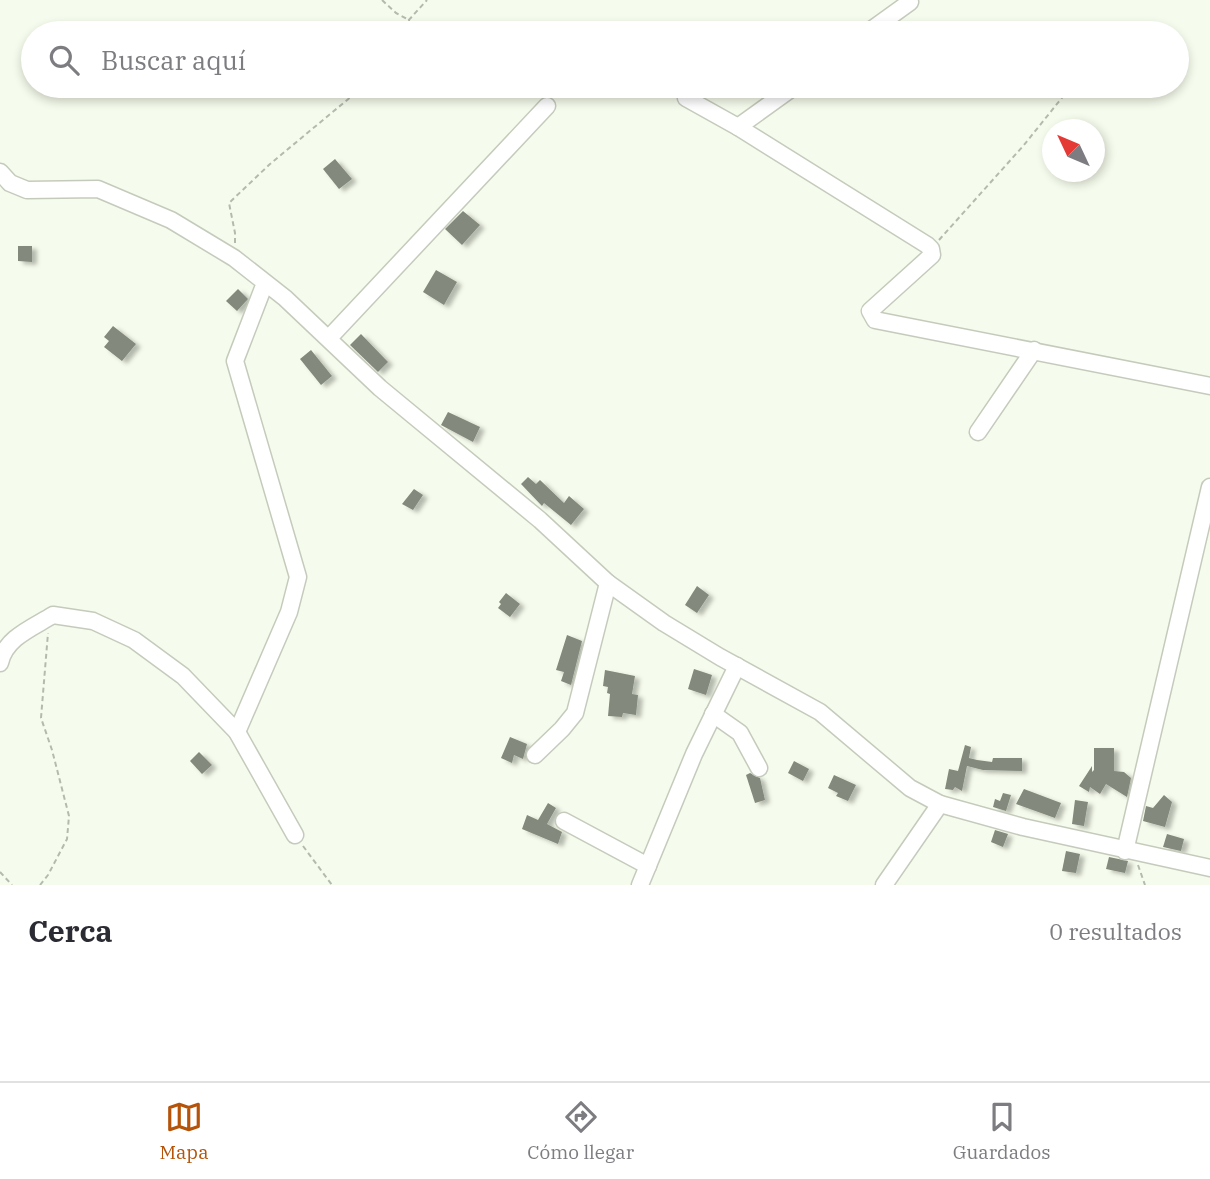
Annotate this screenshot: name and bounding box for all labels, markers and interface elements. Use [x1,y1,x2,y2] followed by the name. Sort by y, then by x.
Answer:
[21,21,1189,98] search box
[45,41,83,79] icon: search
[101,43,246,77] text: Buscar aquí
[1042,119,1105,182] north arrow
[28,911,113,950] text: Cerca
[1049,916,1182,946] text: 0 resultados
[159,1098,209,1164] tab: Mapa
[527,1098,634,1164] tab: Cómo llegar
[953,1098,1051,1164] tab: Guardados

